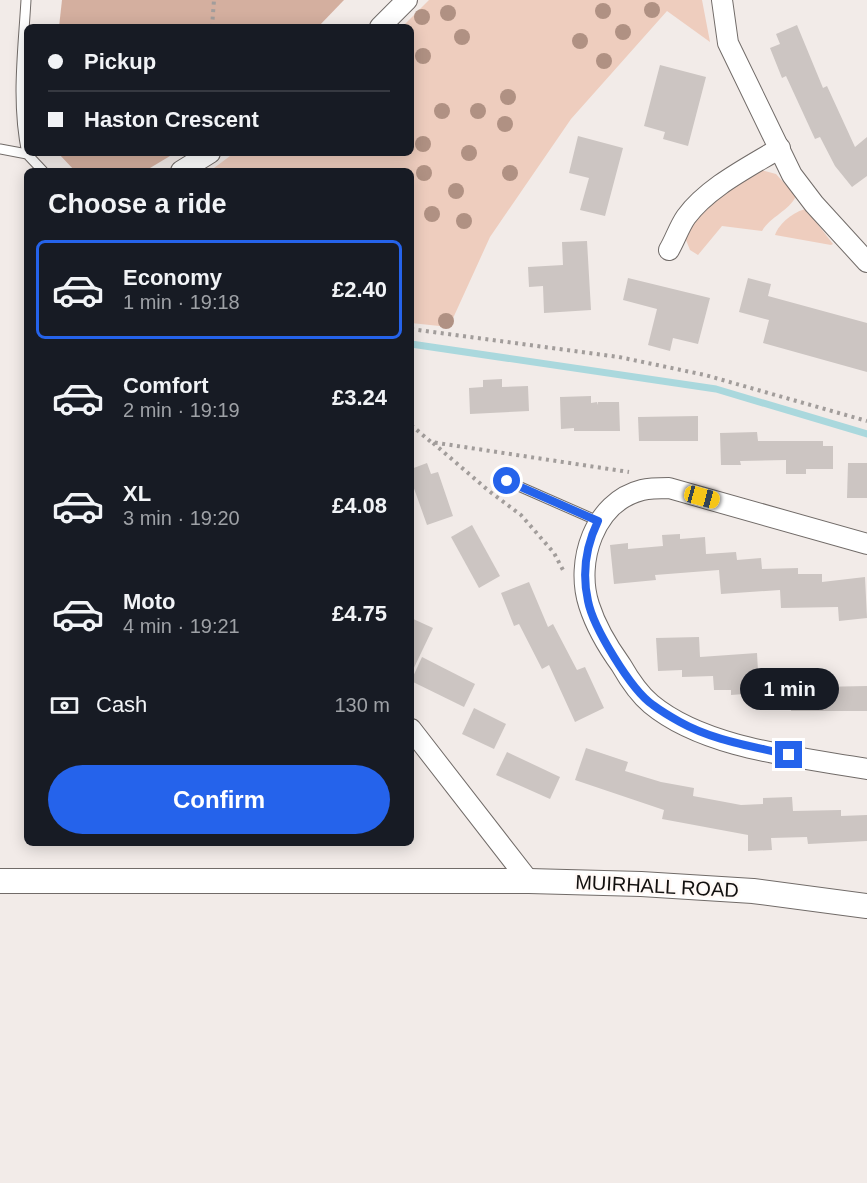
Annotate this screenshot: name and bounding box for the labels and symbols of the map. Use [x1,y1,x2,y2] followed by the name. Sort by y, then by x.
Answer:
[493,467,520,494] route start
[682,484,722,510] car
[740,668,838,710] callout: 1 min
[775,741,802,768] route end
[575,871,739,901] street label: MUIRHALL ROAD

